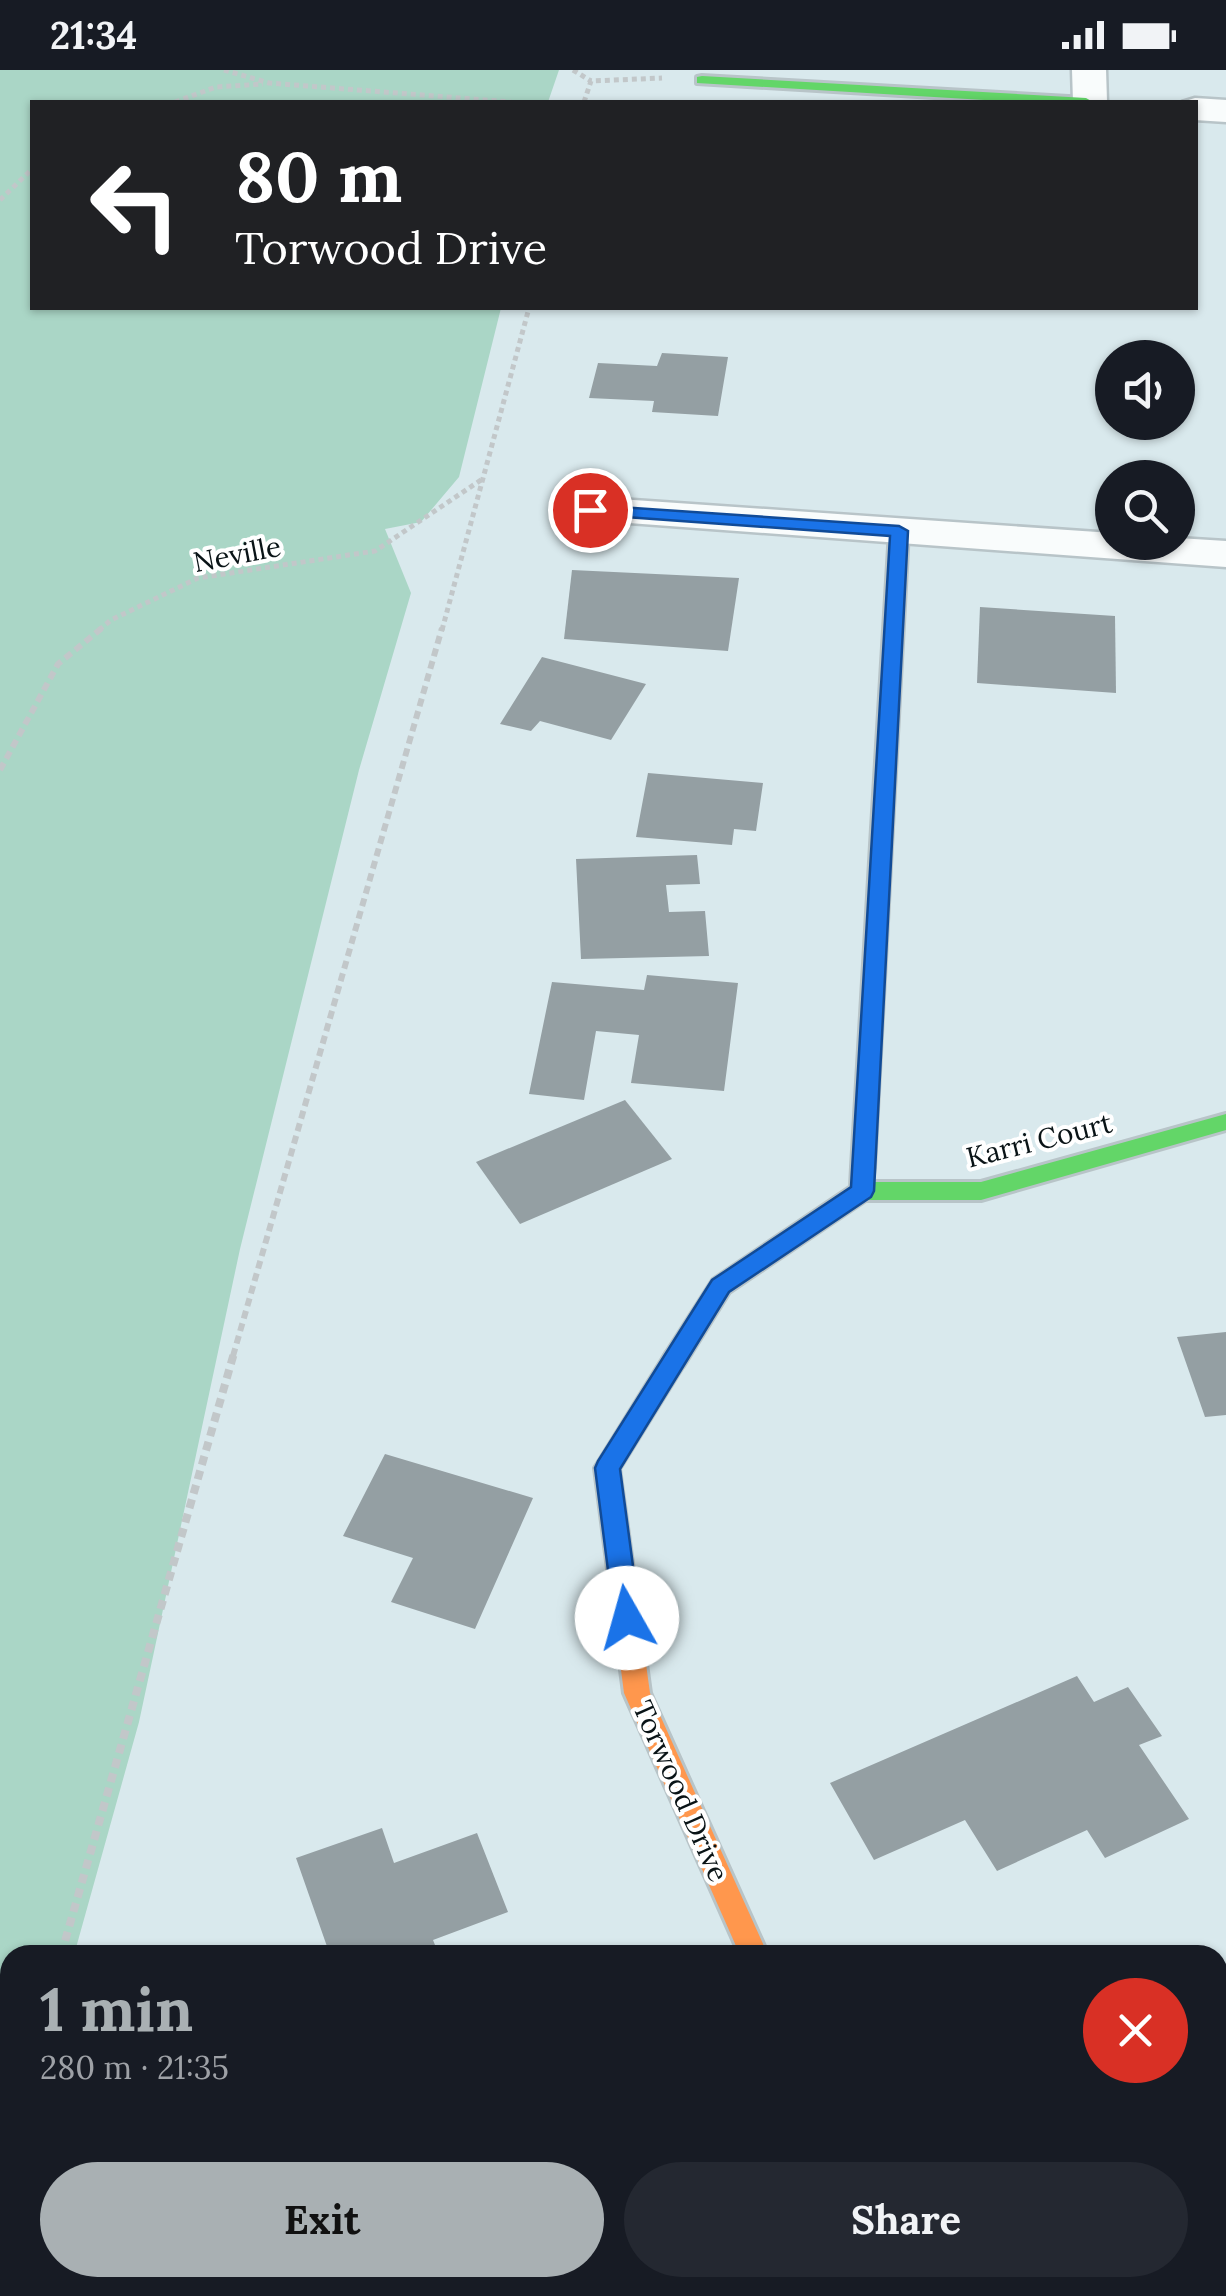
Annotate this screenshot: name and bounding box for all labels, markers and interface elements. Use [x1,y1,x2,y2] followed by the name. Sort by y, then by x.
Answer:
[50,11,137,59] text: 21:34
[235,132,402,221] text: 80 m
[70,140,200,270] icon: left
[235,219,547,276] text: Torwood Drive
[1095,340,1195,560] map controls
[1095,340,1195,440] button: sound
[1095,460,1195,560] button: search
[548,468,633,553] pin
[563,483,618,538] icon: arrive
[190,528,284,580] street label: Neville
[962,1104,1116,1175] street label: Karri Court
[575,1566,679,1670] position arrow
[625,1695,737,1887] street label: Torwood Drive
[40,1971,193,2047] text: 1 min
[1083,1978,1188,2083] button: close
[40,2047,229,2088] text: 280 m · 21:35
[40,2162,604,2277] button: Exit
[624,2162,1188,2277] button: Share

